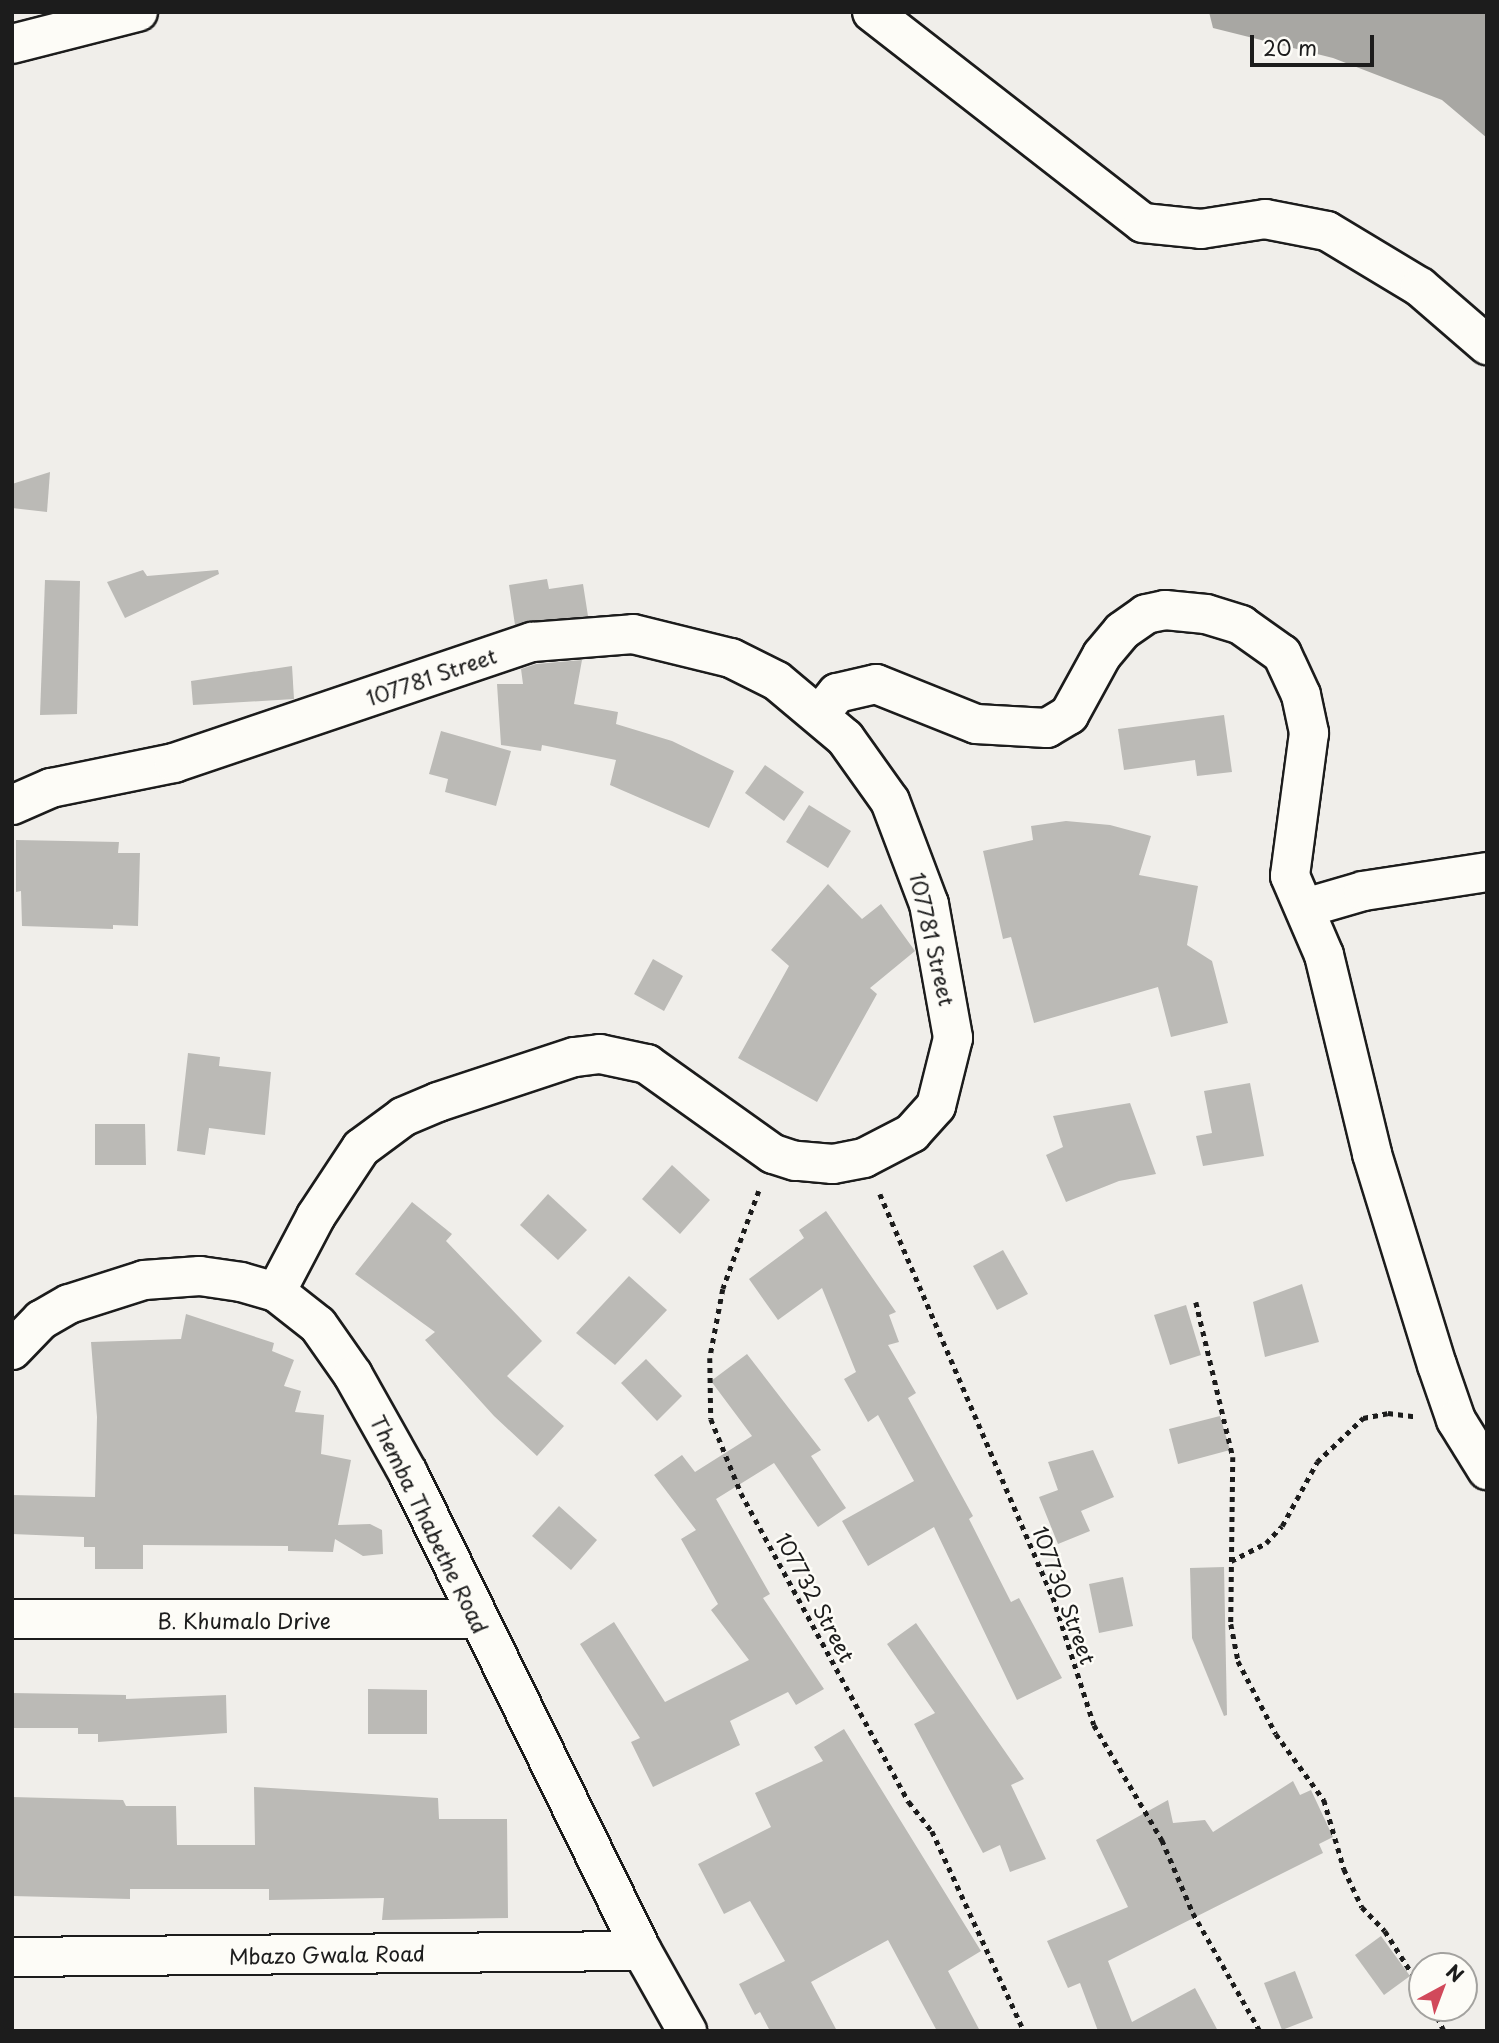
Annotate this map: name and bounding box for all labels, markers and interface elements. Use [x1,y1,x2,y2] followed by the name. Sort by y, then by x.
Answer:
[1254,21,1378,65] scale bar
[1263,31,1317,63] text: 20 m
[362,642,500,710] street label: 107781 Street
[905,870,961,1008] street label: 107781 Street
[366,1410,494,1638] street label: Themba Thabethe Road
[1028,1523,1102,1667] street label: 107730 Street
[771,1528,861,1666] street label: 107732 Street
[157,1607,331,1633] street label: B. Khumalo Drive
[229,1940,425,1968] street label: Mbazo Gwala Road
[1408,1952,1478,2022] north arrow
[1441,1957,1470,1988] text: N

